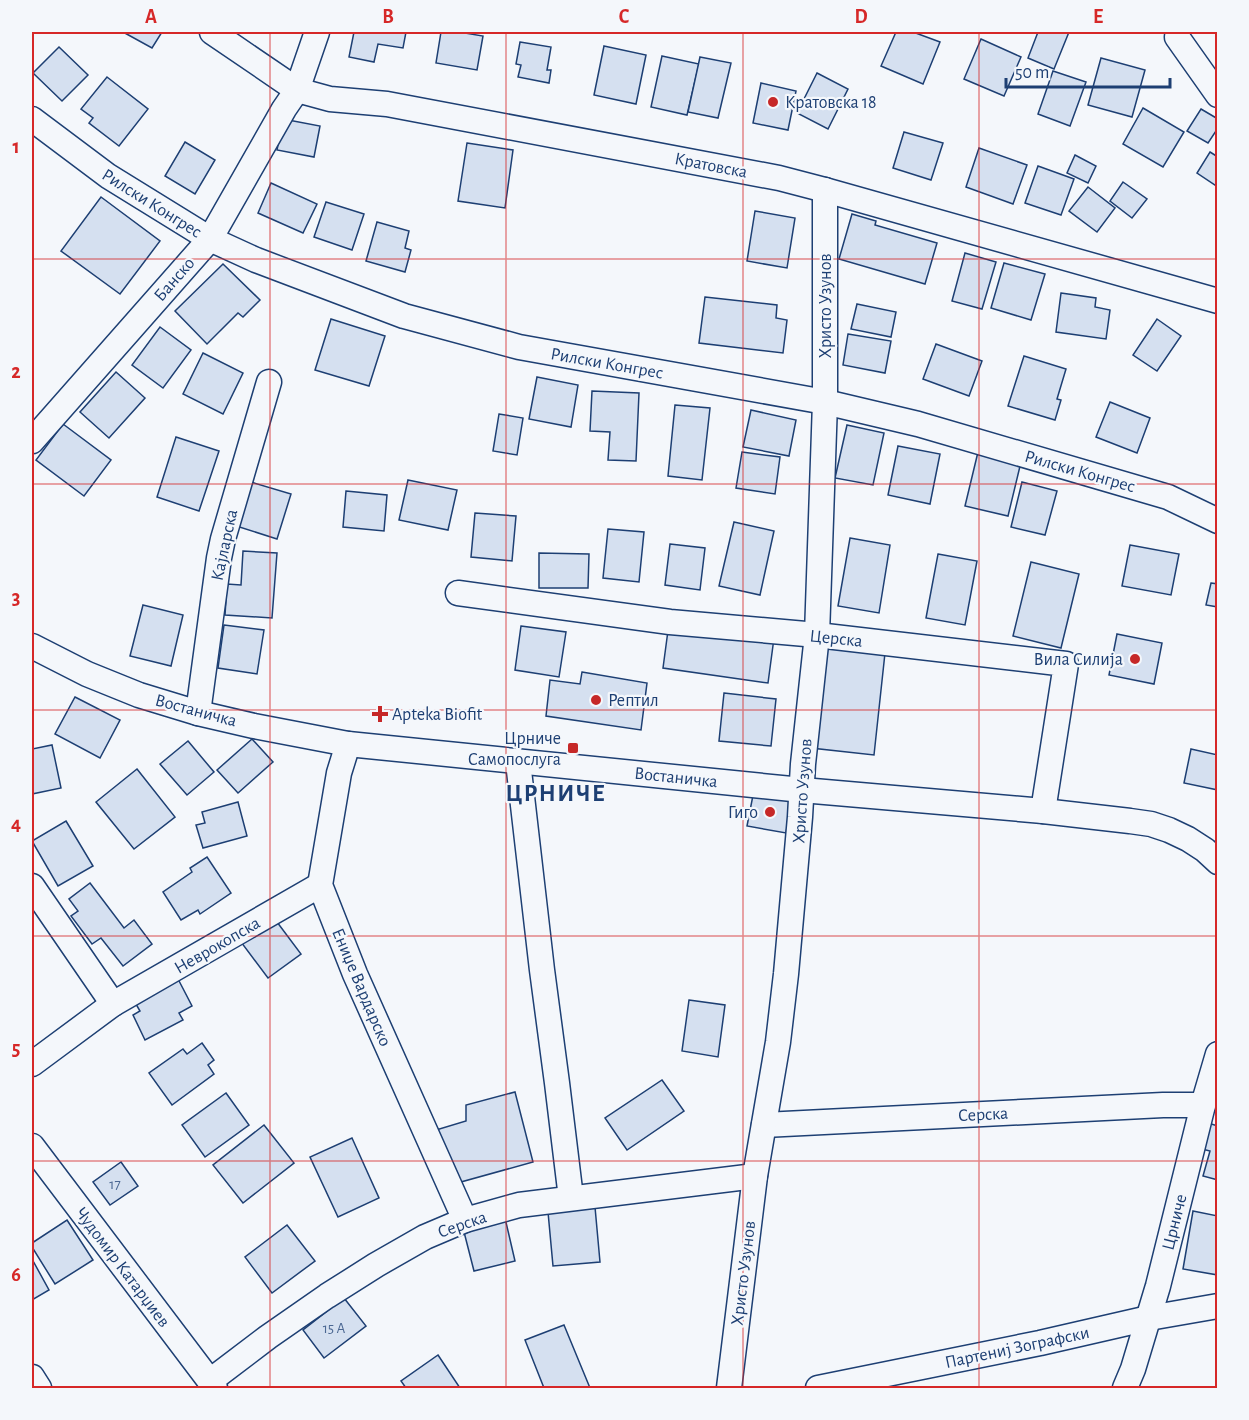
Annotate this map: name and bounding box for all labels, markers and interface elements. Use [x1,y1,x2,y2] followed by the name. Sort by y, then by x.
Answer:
[145,7,157,27] text: A
[382,7,394,27] text: B
[619,7,630,27] text: C
[854,7,868,27] text: D
[1093,7,1103,27] text: E
[1006,51,1170,89] scale bar
[1015,64,1049,82] text: 50 m
[785,94,877,112] place label: Кратовска 18
[766,95,780,109] marker: Кратовска 18
[12,137,20,157] text: 1
[673,150,749,182] street label: Кратовска
[98,166,205,242] street label: Рилски Конгрес
[817,253,835,359] street label: Христо Узунов
[151,254,199,305] street label: Банско
[549,345,665,383] street label: Рилски Конгрес
[11,362,21,382] text: 2
[1022,448,1137,496] street label: Рилски Конгрес
[209,508,241,583] street label: Кајларска
[12,588,20,608] text: 3
[809,627,863,651] street label: Церска
[1034,651,1123,669] place label: Вила Силија
[1128,652,1142,666] marker: Вила Силија
[153,691,239,731] street label: Востаничка
[608,692,659,710] place label: Рептил
[589,693,603,707] marker: Рептил
[392,706,483,724] place label: Apteka Biofit
[373,707,387,721] marker: Apteka Biofit
[468,730,561,769] place label: Црниче Самопослуга
[790,738,816,844] street label: Христо Узунов
[566,741,580,755] marker: Црниче Самопослуга
[633,765,718,791] street label: Востаничка
[505,782,607,806] district label: ЦРНИЧЕ
[728,804,758,822] place label: Гиго
[763,805,777,819] marker: Гиго
[11,814,21,834] text: 4
[171,914,264,978] street label: Неврокопска
[328,926,394,1049] street label: Ениџе Вардарско
[12,1039,20,1059] text: 5
[957,1105,1009,1125] street label: Серска
[109,1177,121,1192] house number: 17
[1159,1192,1191,1252] street label: Црниче
[71,1204,173,1331] street label: Чудомир Катарџиев
[436,1208,489,1242] street label: Серска
[729,1220,759,1326] street label: Христо Узунов
[11,1265,21,1285] text: 6
[323,1321,346,1336] house number: 15 А
[943,1324,1091,1372] street label: Партениј Зографски

